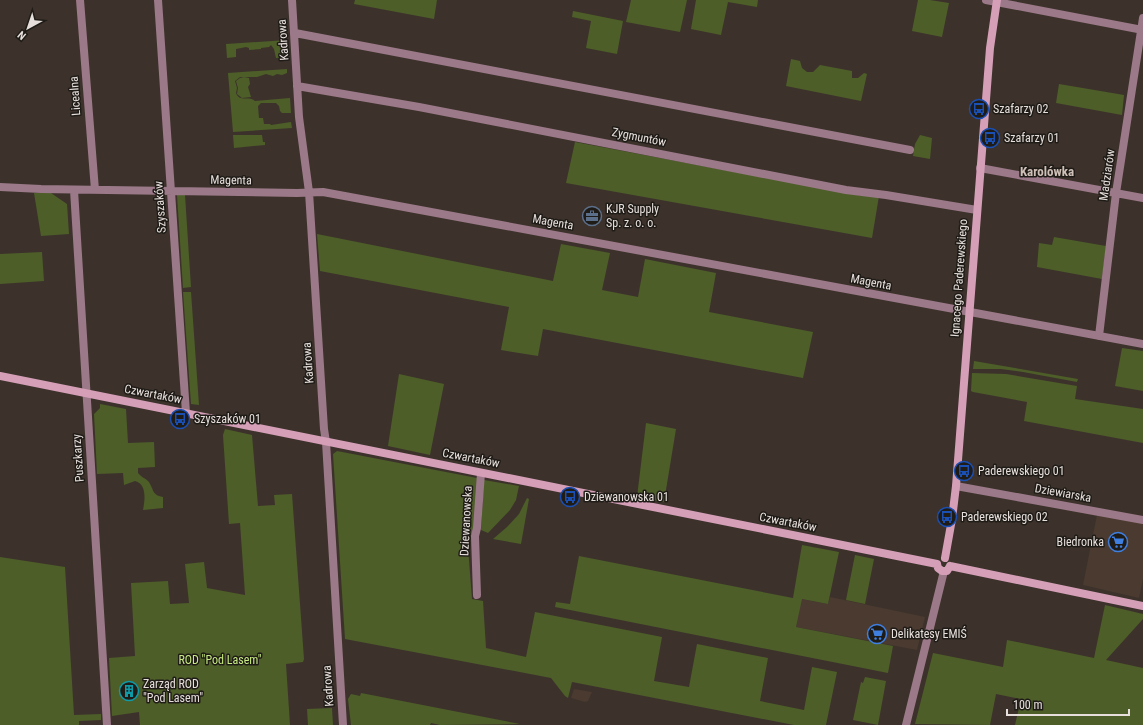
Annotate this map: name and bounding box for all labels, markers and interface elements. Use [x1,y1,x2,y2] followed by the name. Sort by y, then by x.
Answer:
[8,8,48,48] north arrow
[275,19,291,61] street label: Kadrowa
[15,28,29,42] text: N
[67,75,83,116] street label: Licealna
[968,98,990,120] bus stop icon: Szafarzy 02
[993,102,1048,116] place label: Szafarzy 02
[611,125,667,149] street label: Zygmuntów
[979,127,1001,149] bus stop icon: Szafarzy 01
[1004,131,1059,145] place label: Szafarzy 01
[1096,148,1118,202] street label: Madziarów
[1020,164,1074,179] district label: Karolówka
[210,173,252,187] street label: Magenta
[151,180,169,234] street label: Szyszaków
[606,202,659,230] place label: KJR Supply Sp. z. o. o.
[581,205,603,227] office icon: KJR Supply Sp. z. o. o.
[531,212,575,233] street label: Magenta
[948,218,970,338] street label: Ignacego Paderewskiego
[849,271,893,293] street label: Magenta
[300,342,316,384] street label: Kadrowa
[123,382,183,406] street label: Czwartaków
[169,408,191,430] bus stop icon: Szyszaków 01
[194,412,261,426] place label: Szyszaków 01
[69,433,87,483] street label: Puszkarzy
[441,446,501,470] street label: Czwartaków
[953,460,975,482] bus stop icon: Paderewskiego 01
[978,464,1065,478] place label: Paderewskiego 01
[1034,481,1093,505] street label: Dziewiarska
[457,485,475,556] street label: Dziewanowska
[559,486,581,508] bus stop icon: Dziewanowska 01
[584,490,669,504] place label: Dziewanowska 01
[936,506,958,528] bus stop icon: Paderewskiego 02
[758,510,818,534] street label: Czwartaków
[961,510,1048,524] place label: Paderewskiego 02
[1107,531,1129,553] supermarket icon: Biedronka
[1057,535,1104,549] place label: Biedronka
[866,623,888,645] supermarket icon: Delikatesy EMIŚ
[891,626,967,641] place label: Delikatesy EMIŚ
[178,653,262,667] park label: ROD "Pod Lasem"
[320,665,336,707] street label: Kadrowa
[143,677,203,705] place label: Zarząd ROD "Pod Lasem"
[118,680,140,702] building icon: Zarząd ROD "Pod Lasem"
[1007,691,1129,717] scale bar
[1013,698,1043,712] text: 100 m

